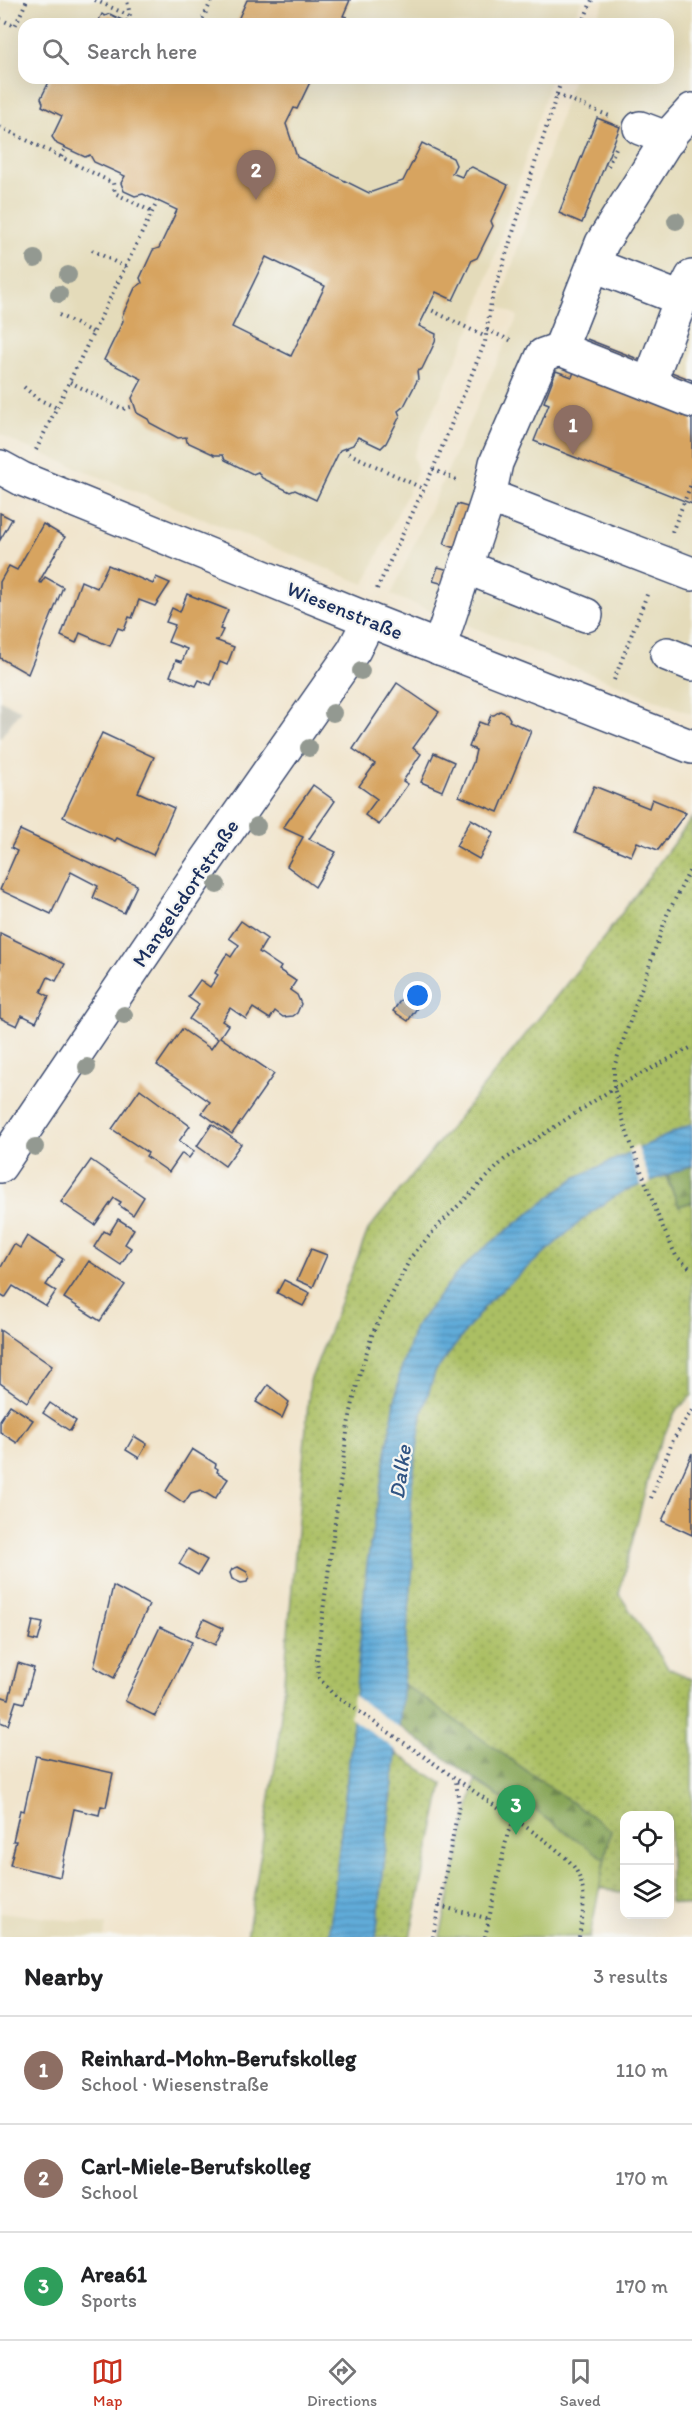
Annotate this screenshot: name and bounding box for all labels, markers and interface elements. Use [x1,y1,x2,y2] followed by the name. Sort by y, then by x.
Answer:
[18,18,674,84] search box
[39,35,72,68] icon: search
[87,38,197,65] text: Search here
[236,150,276,200] pin: 2
[554,406,592,455] pin: 1
[283,575,407,645] street label: Wiesenstraße
[126,814,244,972] street label: Mangelsdorfstraße
[403,981,432,1010] your location
[383,1442,417,1501] water label: Dalke
[496,1786,536,1835] pin: 3
[620,1811,674,1919] map controls
[620,1811,674,1865] button: locate
[620,1865,674,1919] button: layers
[24,1960,103,1992] text: Nearby
[593,1964,668,1988] text: 3 results
[81,2045,356,2072] text: Reinhard-Mohn-Berufskolleg
[39,2058,48,2082] text: 1
[616,2058,668,2082] text: 110 m
[81,2072,269,2096] text: School · Wiesenstraße
[81,2153,311,2180] text: Carl-Miele-Berufskolleg
[38,2166,49,2190] text: 2
[615,2166,668,2190] text: 170 m
[81,2180,138,2204] text: School
[81,2261,147,2288] text: Area61
[38,2274,49,2298] text: 3
[615,2274,668,2298] text: 170 m
[81,2288,137,2312] text: Sports
[91,2355,124,2410] tab: Map
[307,2355,377,2410] tab: Directions
[560,2355,601,2410] tab: Saved

